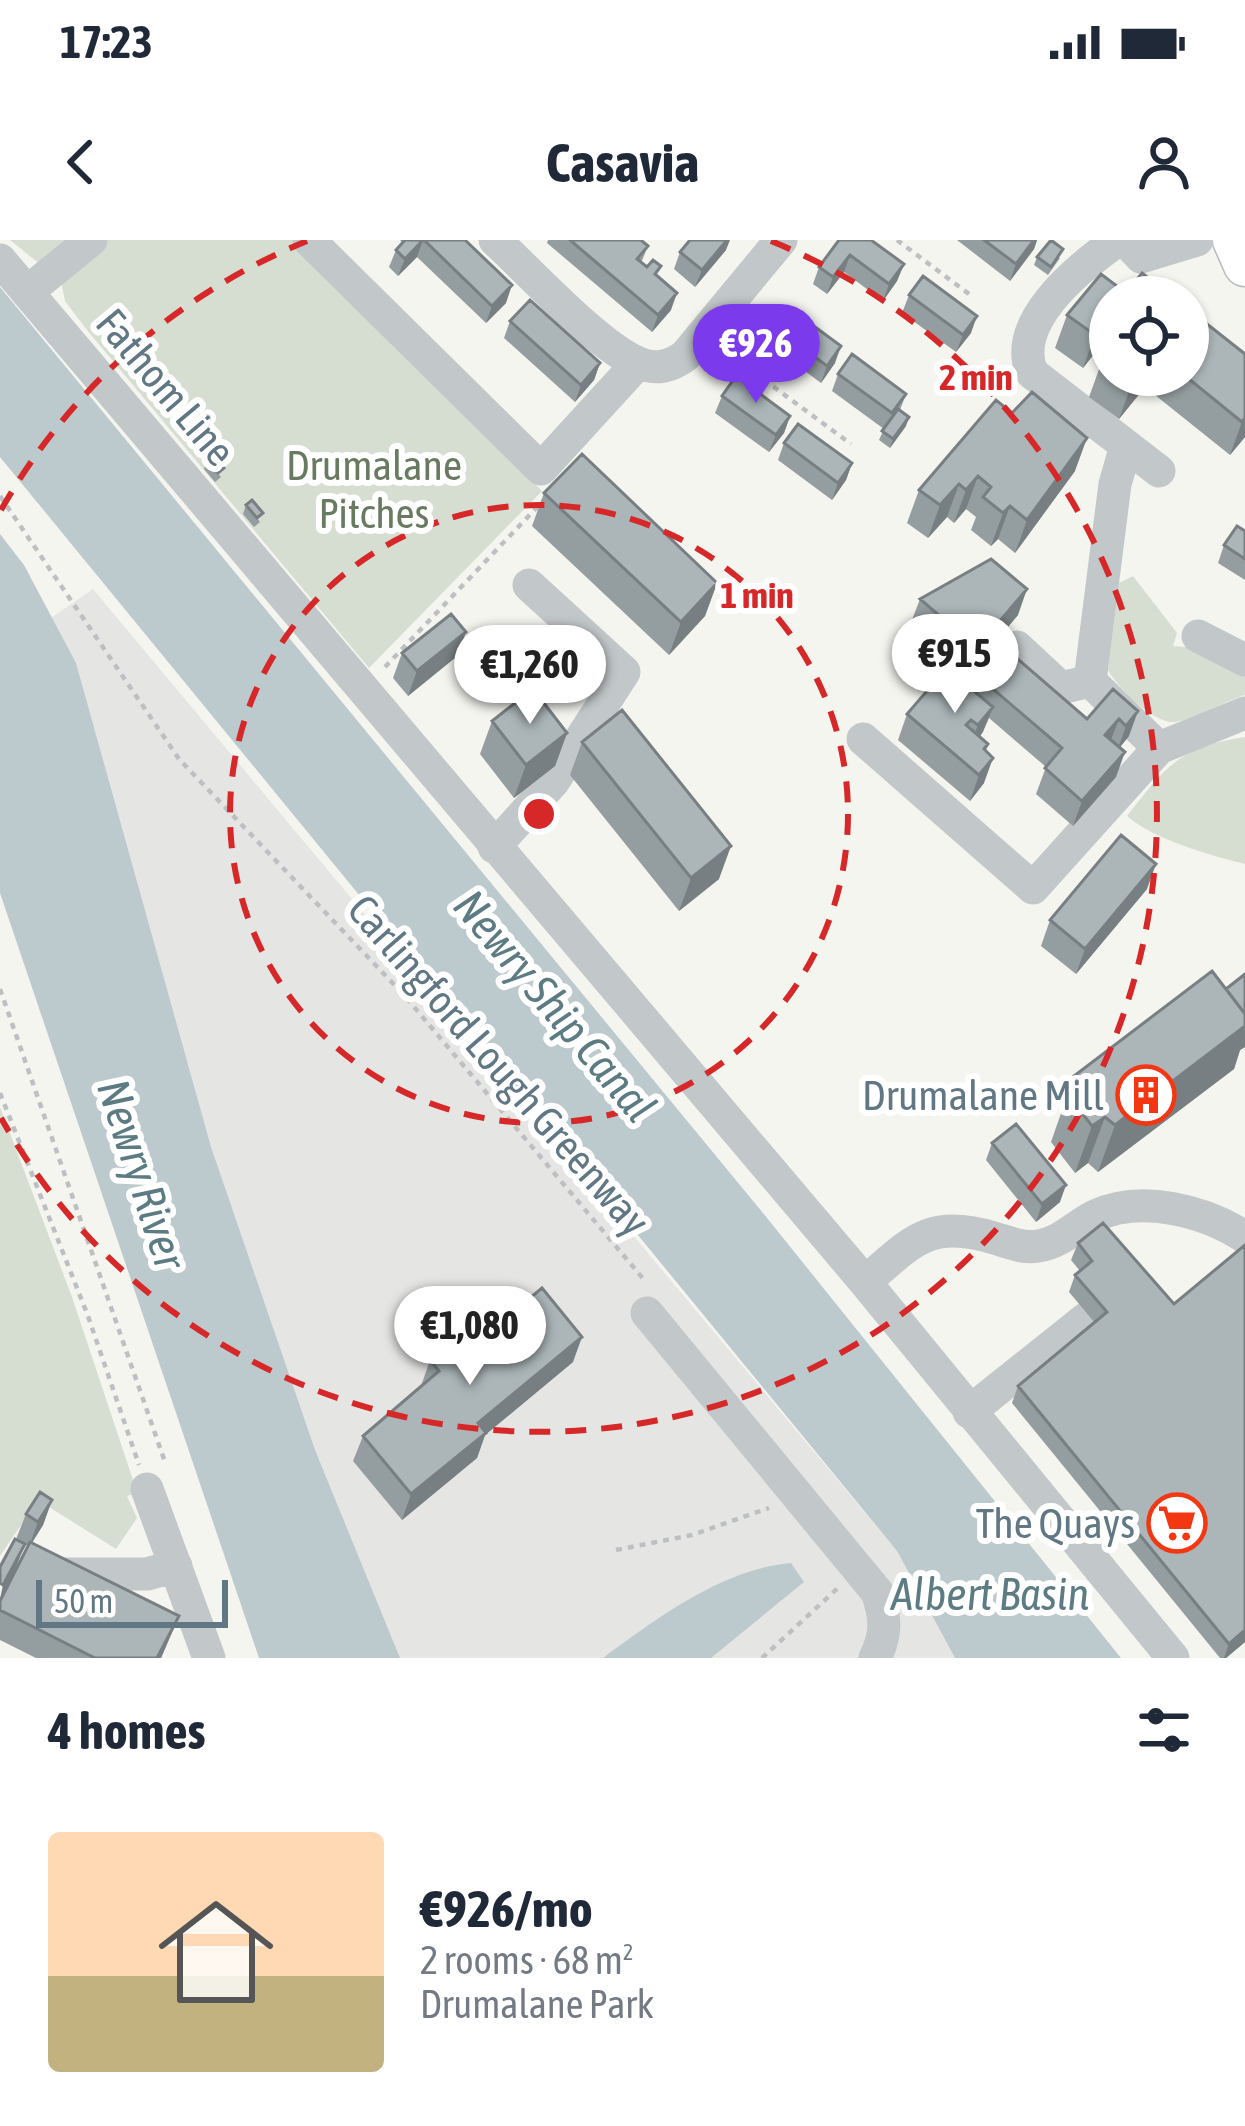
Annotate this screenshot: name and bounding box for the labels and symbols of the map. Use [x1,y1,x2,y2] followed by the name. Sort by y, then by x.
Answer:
[87,299,245,475] street label: Fathom Line
[685,304,827,406] pin: €926
[939,356,1013,398] text: 2 min
[286,441,462,537] park label: Drumalane Pitches
[720,574,794,616] text: 1 min
[884,614,1026,716] pin: €915
[432,625,628,727] pin: €1,260
[518,793,560,835] centre of rings
[443,880,667,1132] water label: Newry Ship Canal
[338,885,660,1245] street label: Carlingford Lough Greenway
[1115,1064,1177,1126] building icon: Drumalane Mill
[862,1071,1104,1119] place label: Drumalane Mill
[87,1073,198,1277] water label: Newry River
[372,1286,568,1388] pin: €1,080
[1146,1492,1208,1554] supermarket icon: The Quays
[976,1499,1135,1547] place label: The Quays
[890,1568,1089,1620] water label: Albert Basin
[36,1574,228,1627] scale bar

